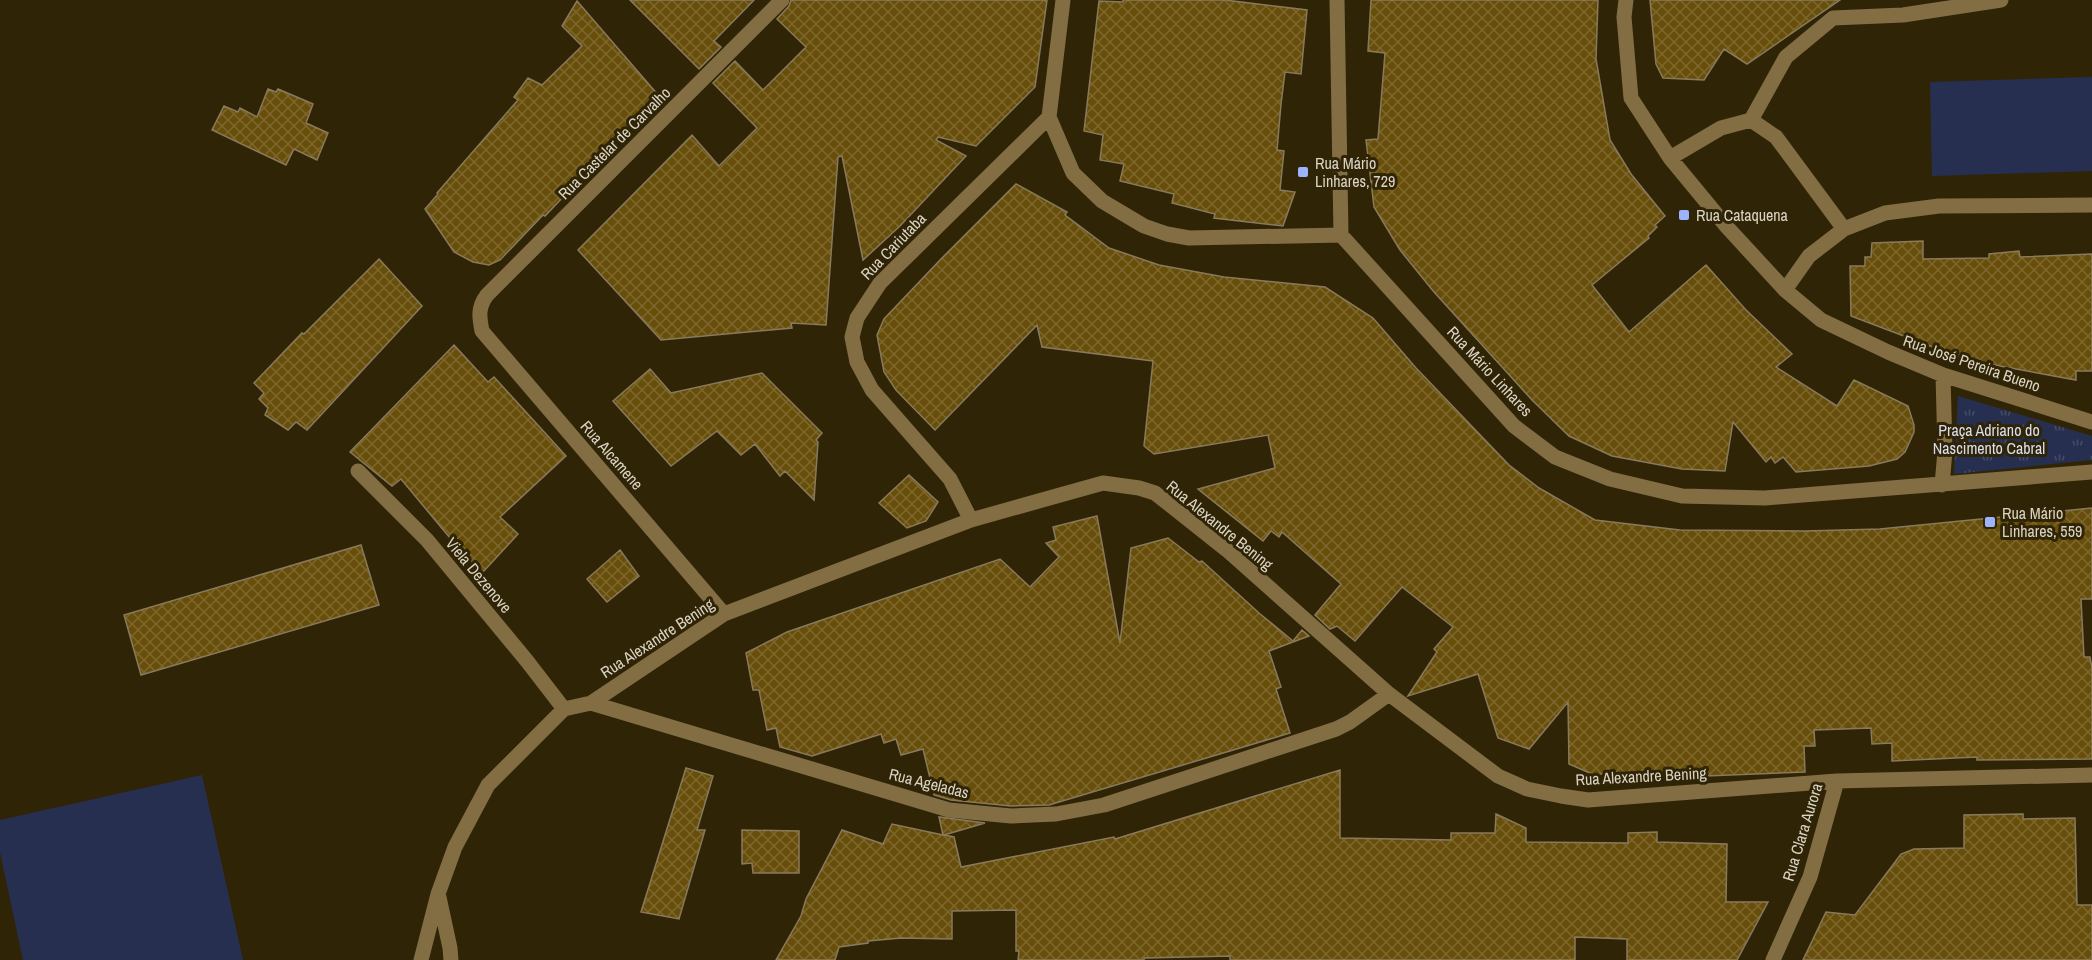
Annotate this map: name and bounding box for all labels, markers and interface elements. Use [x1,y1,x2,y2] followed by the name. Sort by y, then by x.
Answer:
[553,82,675,204] street label: Rua Castelar de Carvalho
[1315,152,1395,192] place label: Rua Mário Linhares, 729
[1296,165,1310,179] marker: Rua Mário Linhares, 729
[1696,204,1789,226] place label: Rua Cataquena
[855,207,931,284] street label: Rua Cariutaba
[1677,208,1691,222] marker: Rua Cataquena
[1442,321,1538,421] street label: Rua Mário Linhares
[1900,329,2044,397] street label: Rua José Pereira Bueno
[576,416,648,494] street label: Rua Alcamene
[1933,419,2045,459] park label: Praça Adriano do Nascimento Cabral
[1162,475,1278,575] street label: Rua Alexandre Bening
[2002,502,2082,542] place label: Rua Mário Linhares, 559
[1983,515,1997,529] marker: Rua Mário Linhares, 559
[441,533,517,617] street label: Viela Dezenove
[596,593,719,683] street label: Rua Alexandre Bening
[887,762,971,804] street label: Rua Ageladas
[1575,762,1708,790] street label: Rua Alexandre Bening
[1777,780,1828,884] street label: Rua Clara Aurora

